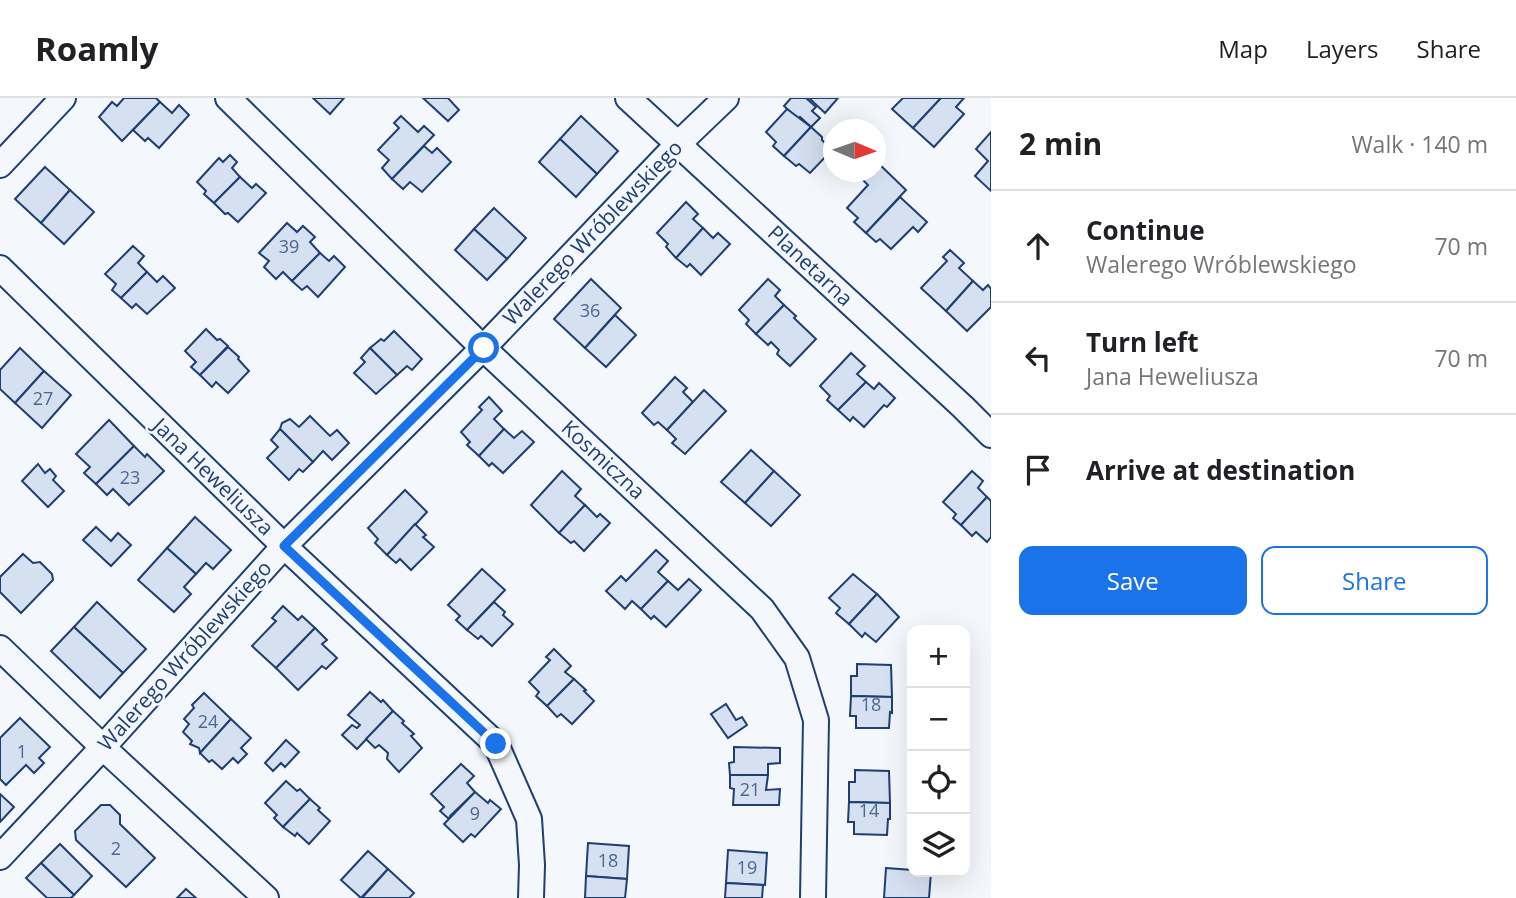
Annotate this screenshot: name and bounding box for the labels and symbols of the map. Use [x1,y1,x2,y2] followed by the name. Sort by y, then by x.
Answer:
[823,119,886,182] north arrow
[496,134,688,331] street label: Walerego Wróblewskiego
[762,219,859,312] street label: Planetarna
[279,234,299,258] house number: 39
[580,298,600,322] house number: 36
[468,332,499,363] route start
[33,386,53,410] house number: 27
[146,410,280,541] street label: Jana Heweliusza
[556,413,652,505] street label: Kosmiczna
[120,465,140,489] house number: 23
[91,554,277,756] street label: Walerego Wróblewskiego
[861,692,881,716] house number: 18
[198,709,218,733] house number: 24
[480,728,511,759] route end
[17,739,27,763] house number: 1
[740,777,760,801] house number: 21
[859,798,879,822] house number: 14
[470,801,480,825] house number: 9
[111,836,121,860] house number: 2
[598,848,618,872] house number: 18
[737,855,757,879] house number: 19

